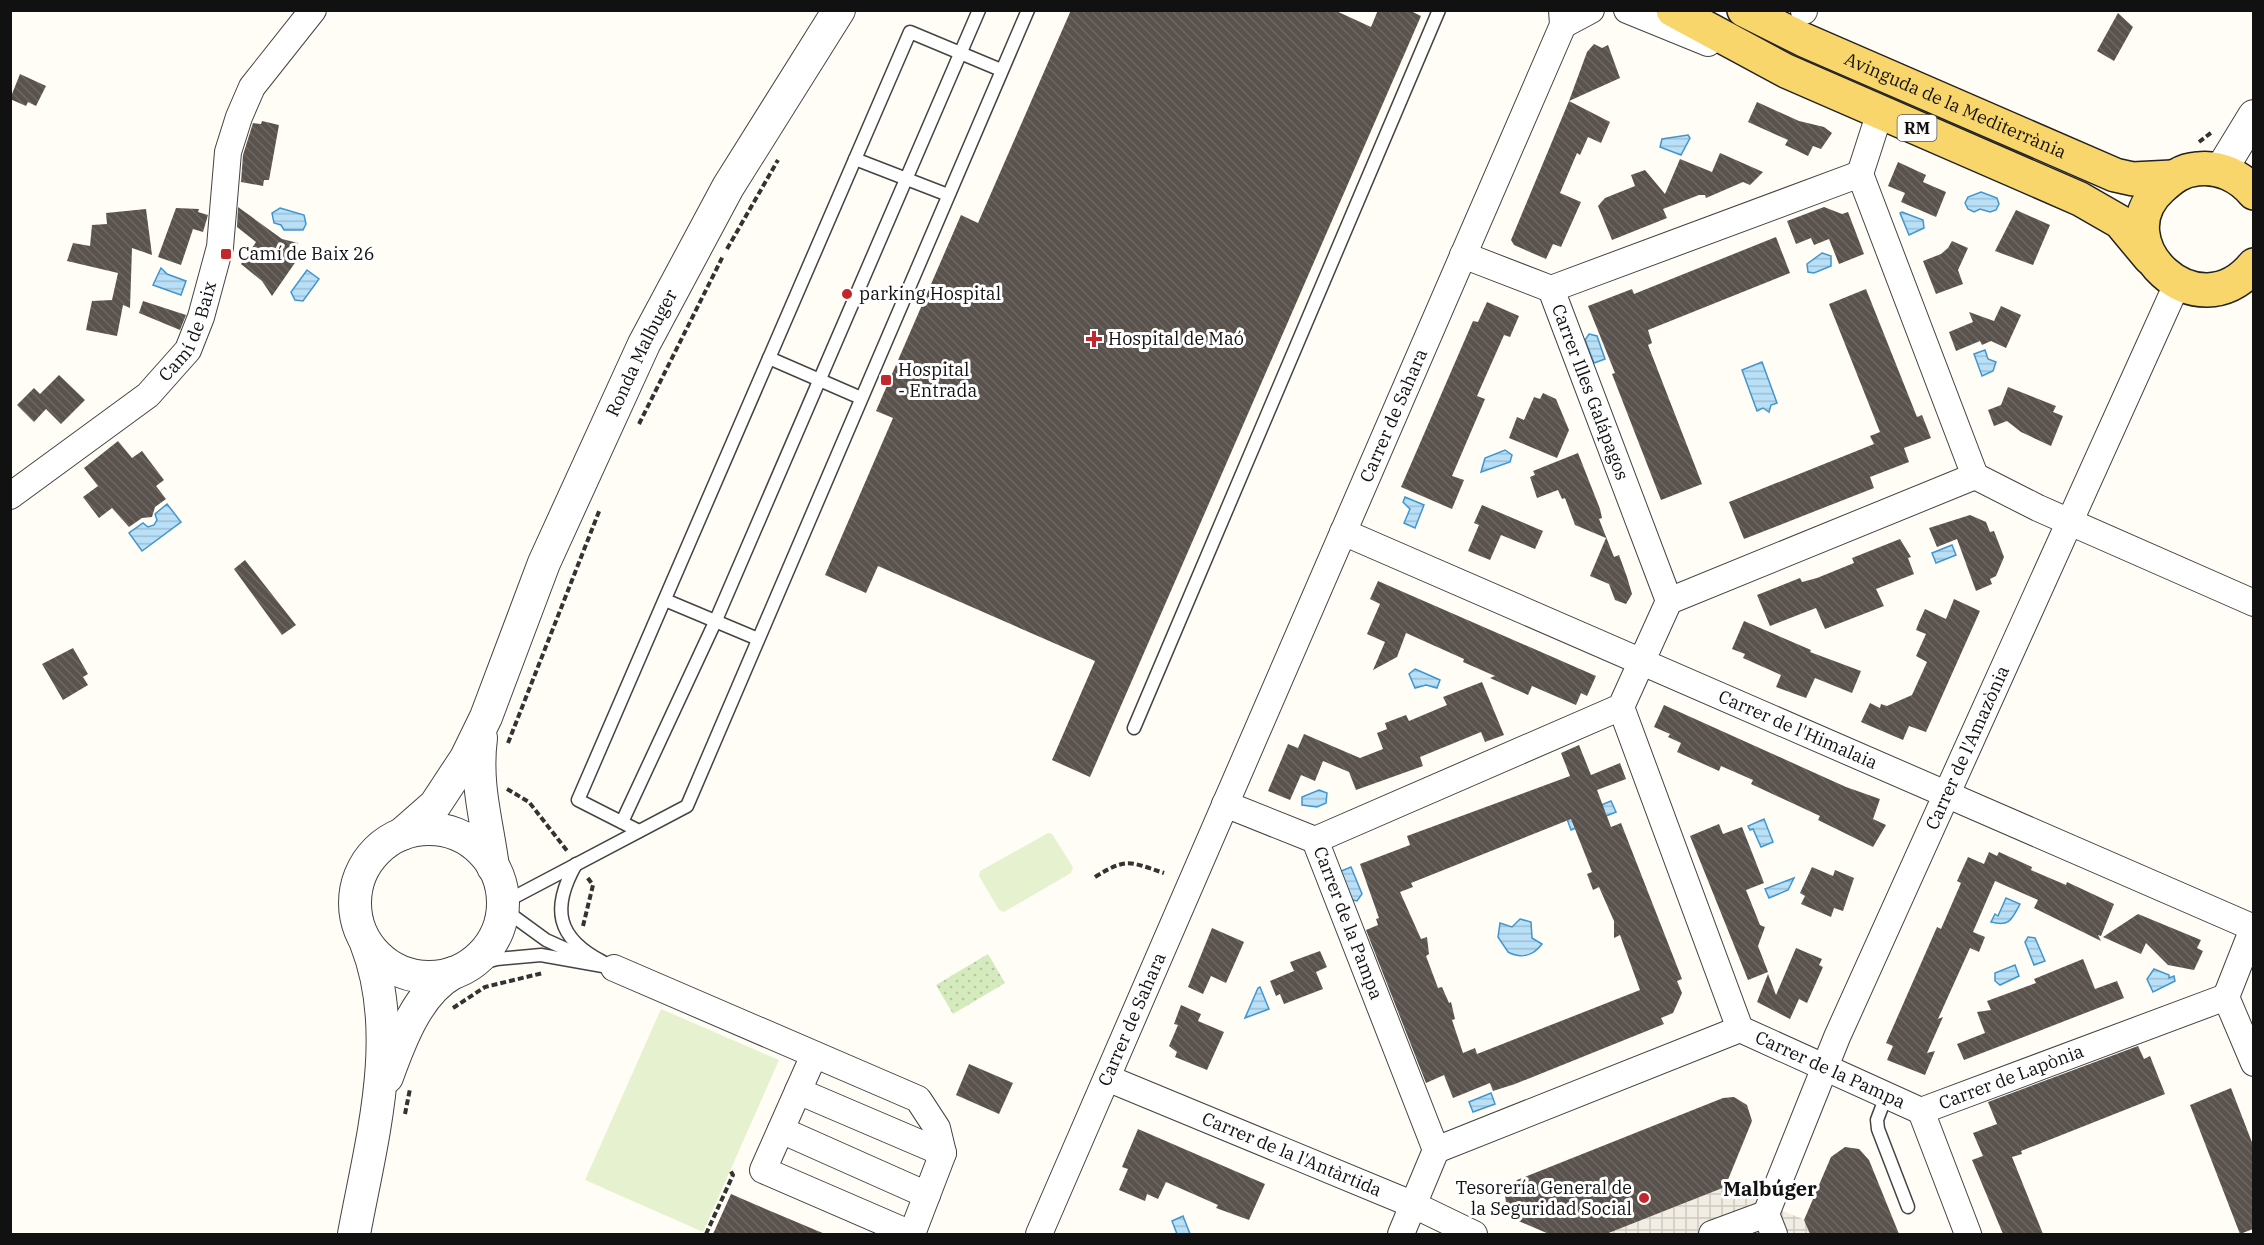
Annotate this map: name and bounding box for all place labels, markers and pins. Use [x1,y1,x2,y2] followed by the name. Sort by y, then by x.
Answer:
[238,242,375,265] place label: Camí de Baix 26
[219,247,233,261] marker: Camí de Baix 26
[859,282,1001,305] place label: parking Hospital
[840,287,854,301] marker: parking Hospital
[1108,327,1244,350] place label: Hospital de Maó
[1085,330,1103,348] marker: Hospital de Maó
[898,358,977,402] place label: Hospital - Entrada
[879,373,893,387] marker: Hospital - Entrada
[1455,1176,1632,1220] place label: Tesorería General de la Seguridad Social
[1637,1191,1651,1205] marker: Tesorería General de la Seguridad Social

